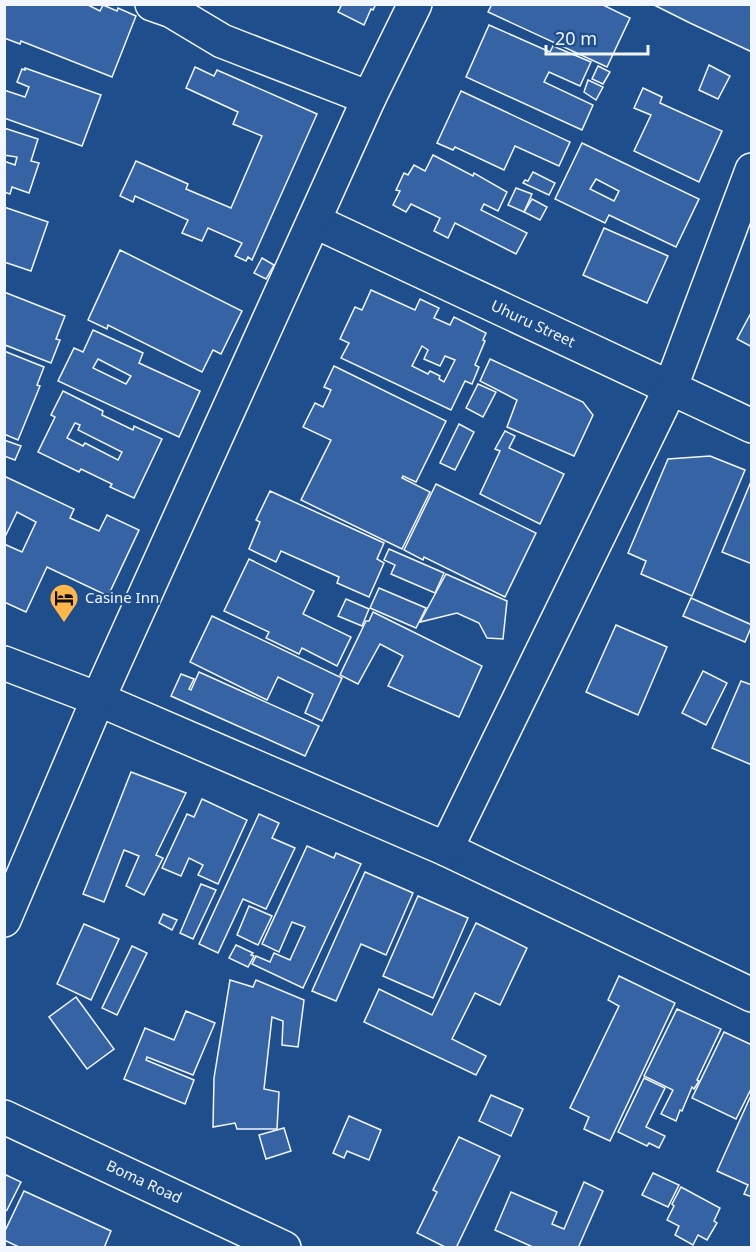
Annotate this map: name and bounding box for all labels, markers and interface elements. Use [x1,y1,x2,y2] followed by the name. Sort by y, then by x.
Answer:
[546,18,648,56] scale bar
[555,26,597,50] text: 20 m
[488,295,579,352] street label: Uhuru Street
[48,582,80,624] hotel icon: Casine Inn
[85,587,159,607] place label: Casine Inn
[103,1155,185,1207] street label: Boma Road

